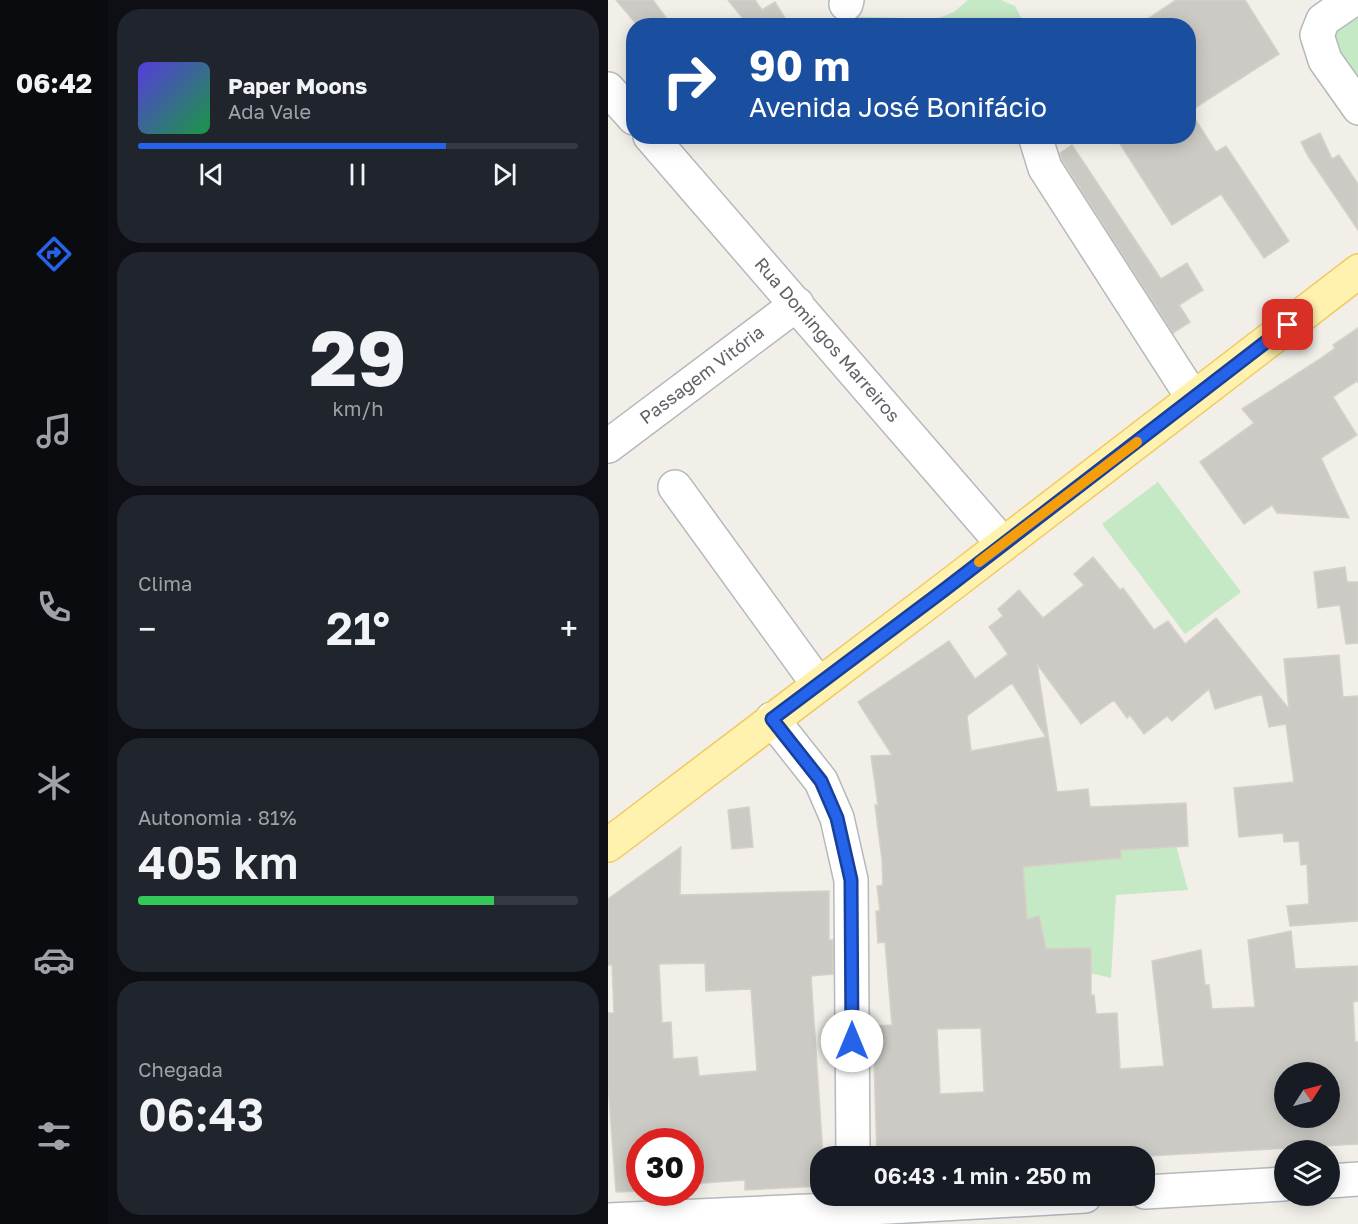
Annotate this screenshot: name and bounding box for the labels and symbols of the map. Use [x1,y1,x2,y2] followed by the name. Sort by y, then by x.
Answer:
[750,253,905,426] street label: Rua Domingos Marreiros
[1262,299,1313,350] pin
[635,320,768,428] street label: Passagem Vitória
[820,1009,884,1073] position arrow
[1274,1062,1340,1128] north arrow
[626,1128,704,1206] speed limit sign: 30

